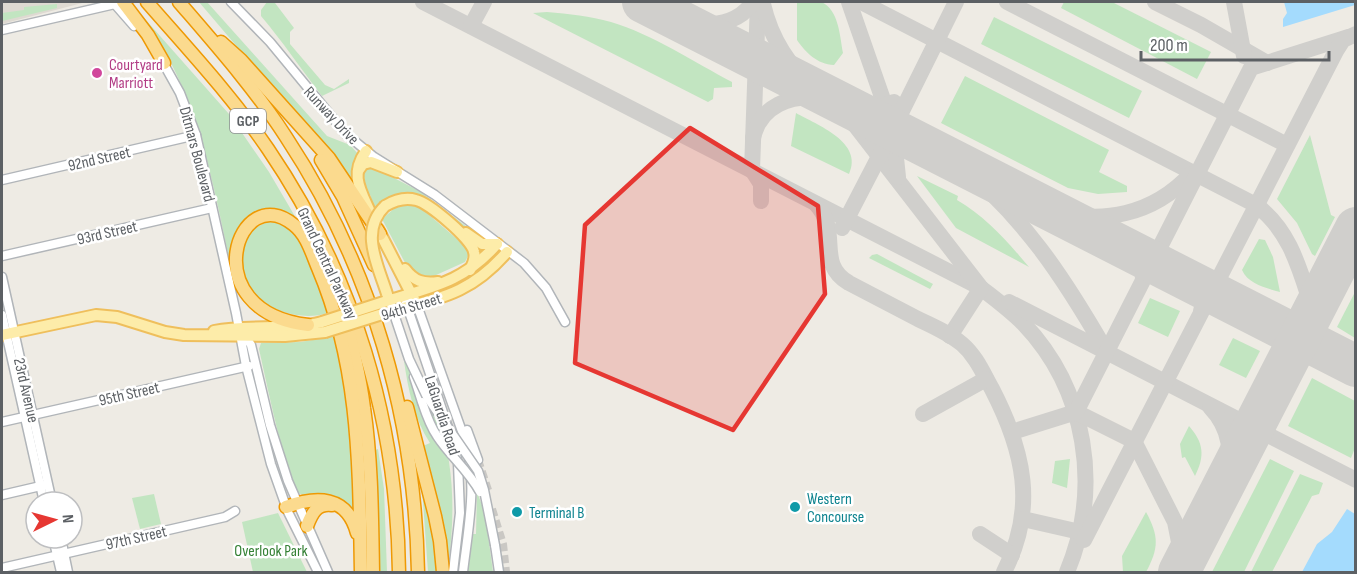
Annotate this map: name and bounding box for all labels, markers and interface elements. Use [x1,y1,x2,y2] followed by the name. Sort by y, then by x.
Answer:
[1141,24,1328,62] scale bar
[1150,35,1188,56] text: 200 m
[109,56,163,93] place label: Courtyard Marriott
[90,66,104,80] marker: Courtyard Marriott
[299,83,363,149] street label: Runway Drive
[175,105,218,204] street label: Ditmars Boulevard
[230,109,266,133] road number: GCP
[66,143,133,176] street label: 92nd Street
[292,205,361,322] street label: Grand Central Parkway
[75,217,139,250] street label: 93rd Street
[379,289,444,326] street label: 94th Street
[9,356,42,425] street label: 23rd Avenue
[420,373,463,458] street label: LaGuardia Road
[97,378,162,411] street label: 95th Street
[24,490,84,550] north arrow
[807,490,864,527] place label: Western Concourse
[788,500,802,514] marker: Western Concourse
[529,504,584,523] place label: Terminal B
[510,505,524,519] marker: Terminal B
[58,514,77,524] text: N
[104,522,169,555] street label: 97th Street
[234,542,308,561] park label: Overlook Park

